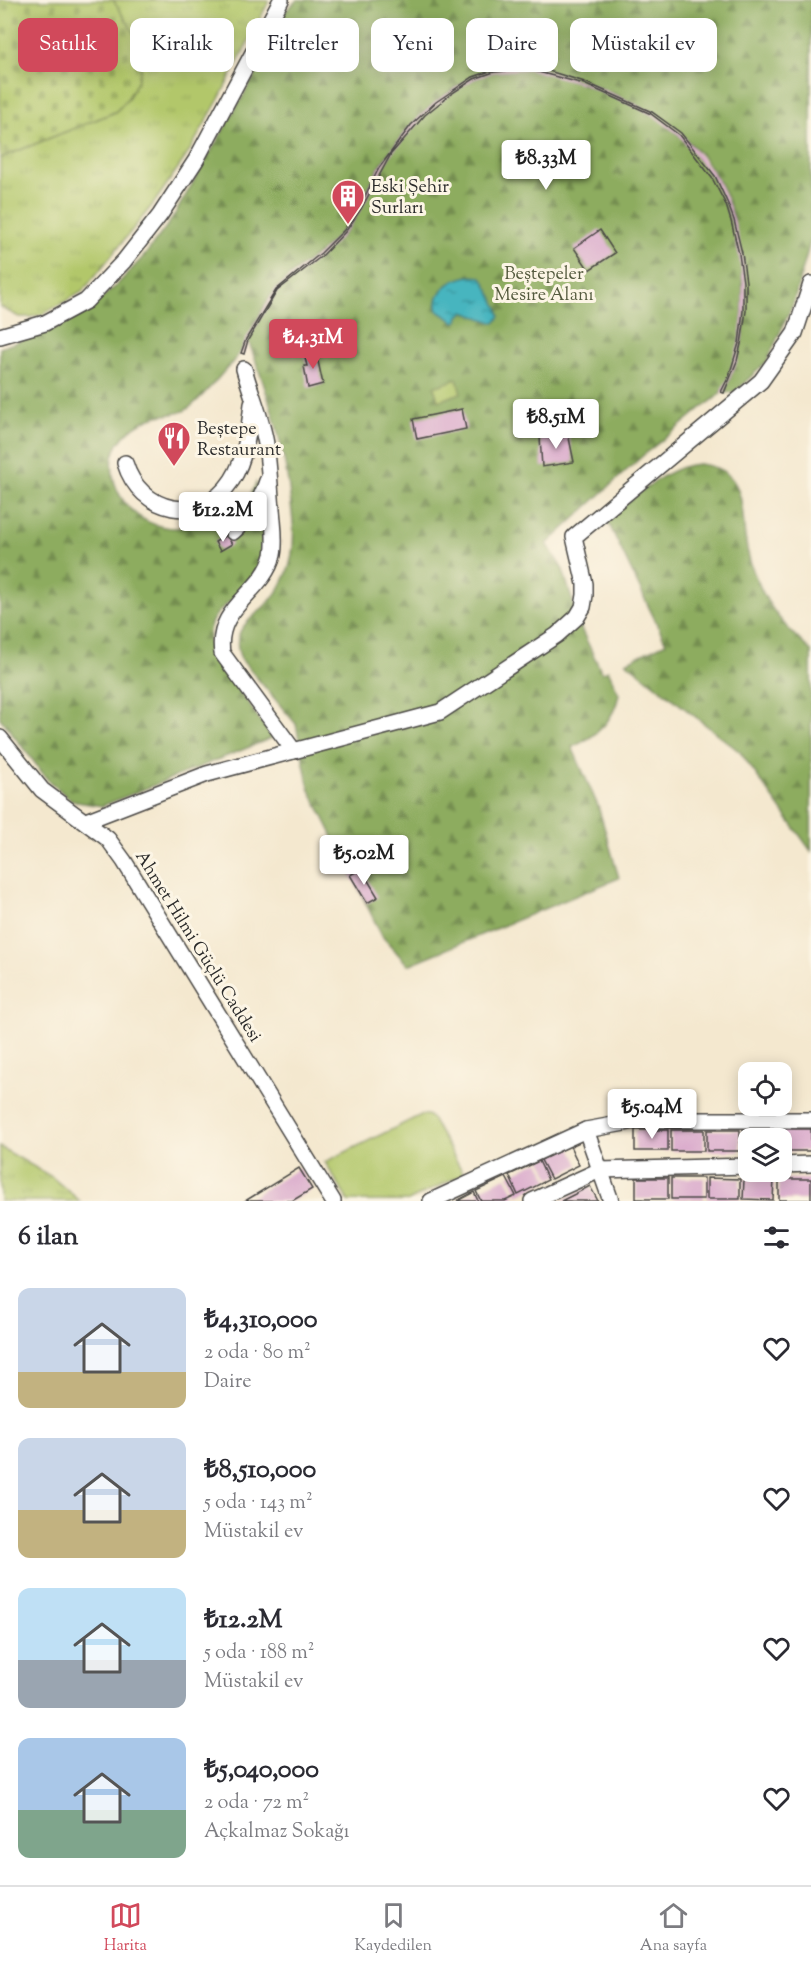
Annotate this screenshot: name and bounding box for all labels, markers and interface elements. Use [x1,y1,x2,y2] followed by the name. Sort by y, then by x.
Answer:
[18,18,118,72] chip: Satılık
[130,18,234,72] chip: Kiralık
[246,18,359,72] chip: Filtreler
[371,18,454,72] chip: Yeni
[466,18,558,72] chip: Daire
[570,18,717,72] chip: Müstakil ev
[497,140,595,191] pin: ₺8.33M
[516,145,576,174] text: ₺8.33M
[371,175,449,222] place label: Eski Şehir Surları
[330,178,366,225] building icon: Eski Şehir Surları
[494,262,594,309] park label: Beştepeler Mesire Alanı
[264,319,362,370] pin: ₺4.31M
[283,324,343,353] text: ₺4.31M
[507,399,605,450] pin: ₺8.51M
[527,404,585,433] text: ₺8.51M
[197,417,281,464] place label: Beştepe Restaurant
[156,420,192,467] restaurant icon: Beştepe Restaurant
[174,492,272,543] pin: ₺12.2M
[193,497,253,526] text: ₺12.2M
[315,835,413,886] pin: ₺5.02M
[334,840,394,869] text: ₺5.02M
[128,846,267,1048] street label: Ahmet Hilmi Güçlü Caddesi
[738,1062,792,1182] map controls
[738,1062,792,1116] button: locate
[603,1089,701,1140] pin: ₺5.04M
[622,1094,682,1123] text: ₺5.04M
[738,1128,792,1182] button: layers
[18,1219,78,1256] text: 6 ilan
[760,1221,793,1254] icon: filters
[204,1302,318,1339] text: ₺4,310,000
[66,1312,138,1384] icon: home
[760,1332,793,1365] icon: heart
[204,1339,311,1368] text: 2 oda · 80 m²
[204,1368,251,1397] text: Daire
[204,1452,316,1489] text: ₺8,510,000
[66,1462,138,1534] icon: home
[760,1482,793,1515] icon: heart
[204,1489,313,1518] text: 5 oda · 143 m²
[204,1518,303,1547] text: Müstakil ev
[204,1602,283,1639] text: ₺12.2M
[66,1612,138,1684] icon: home
[760,1632,793,1665] icon: heart
[204,1639,314,1668] text: 5 oda · 188 m²
[204,1668,303,1697] text: Müstakil ev
[204,1752,319,1789] text: ₺5,040,000
[66,1762,138,1834] icon: home
[760,1782,793,1815] icon: heart
[204,1789,309,1818] text: 2 oda · 72 m²
[204,1818,350,1847] text: Açkalmaz Sokağı
[104,1899,147,1958] tab: Harita
[355,1899,432,1958] tab: Kaydedilen
[640,1899,707,1958] tab: Ana sayfa

